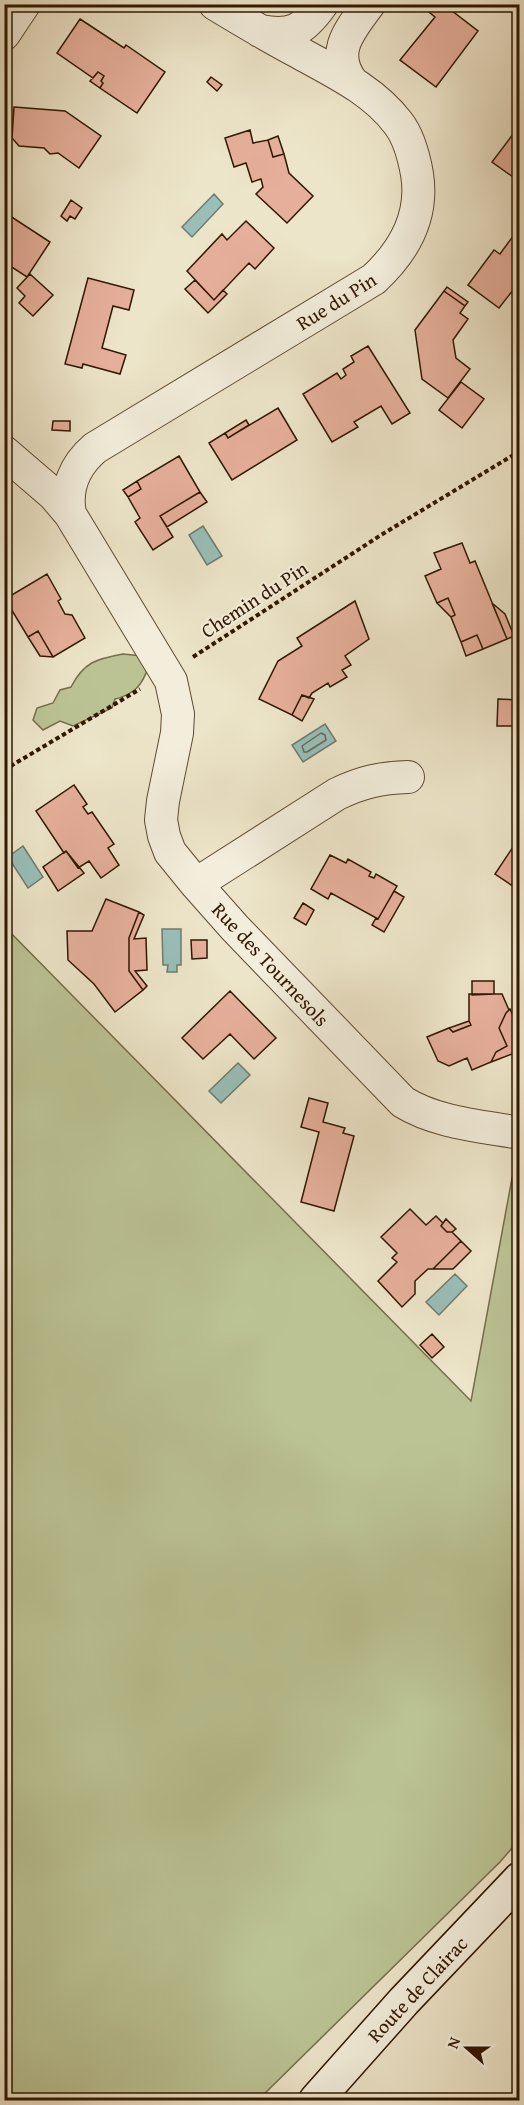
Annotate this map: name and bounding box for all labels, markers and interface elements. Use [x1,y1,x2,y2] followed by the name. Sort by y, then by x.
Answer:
[290,265,382,337] street label: Rue du Pin
[195,553,313,645] street label: Chemin du Pin
[206,895,336,1033] street label: Rue des Tournesols
[360,1929,474,2049] street label: Route de Clairac
[437,2018,497,2078] north arrow
[440,2033,466,2052] text: N

